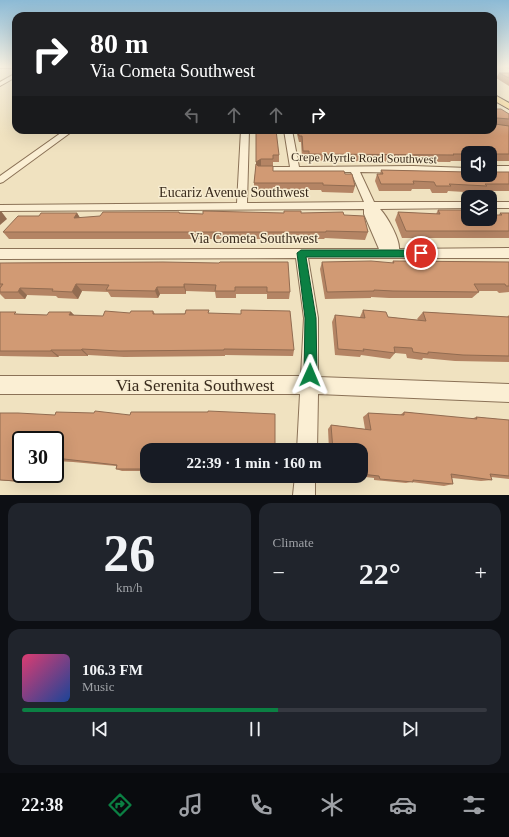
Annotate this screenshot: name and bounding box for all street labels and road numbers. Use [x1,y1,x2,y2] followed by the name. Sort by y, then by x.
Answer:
[291,150,438,166] street label: Crepe Myrtle Road Southwest
[159,185,309,200] street label: Eucariz Avenue Southwest
[190,231,318,246] street label: Via Cometa Southwest
[116,376,275,395] street label: Via Serenita Southwest

